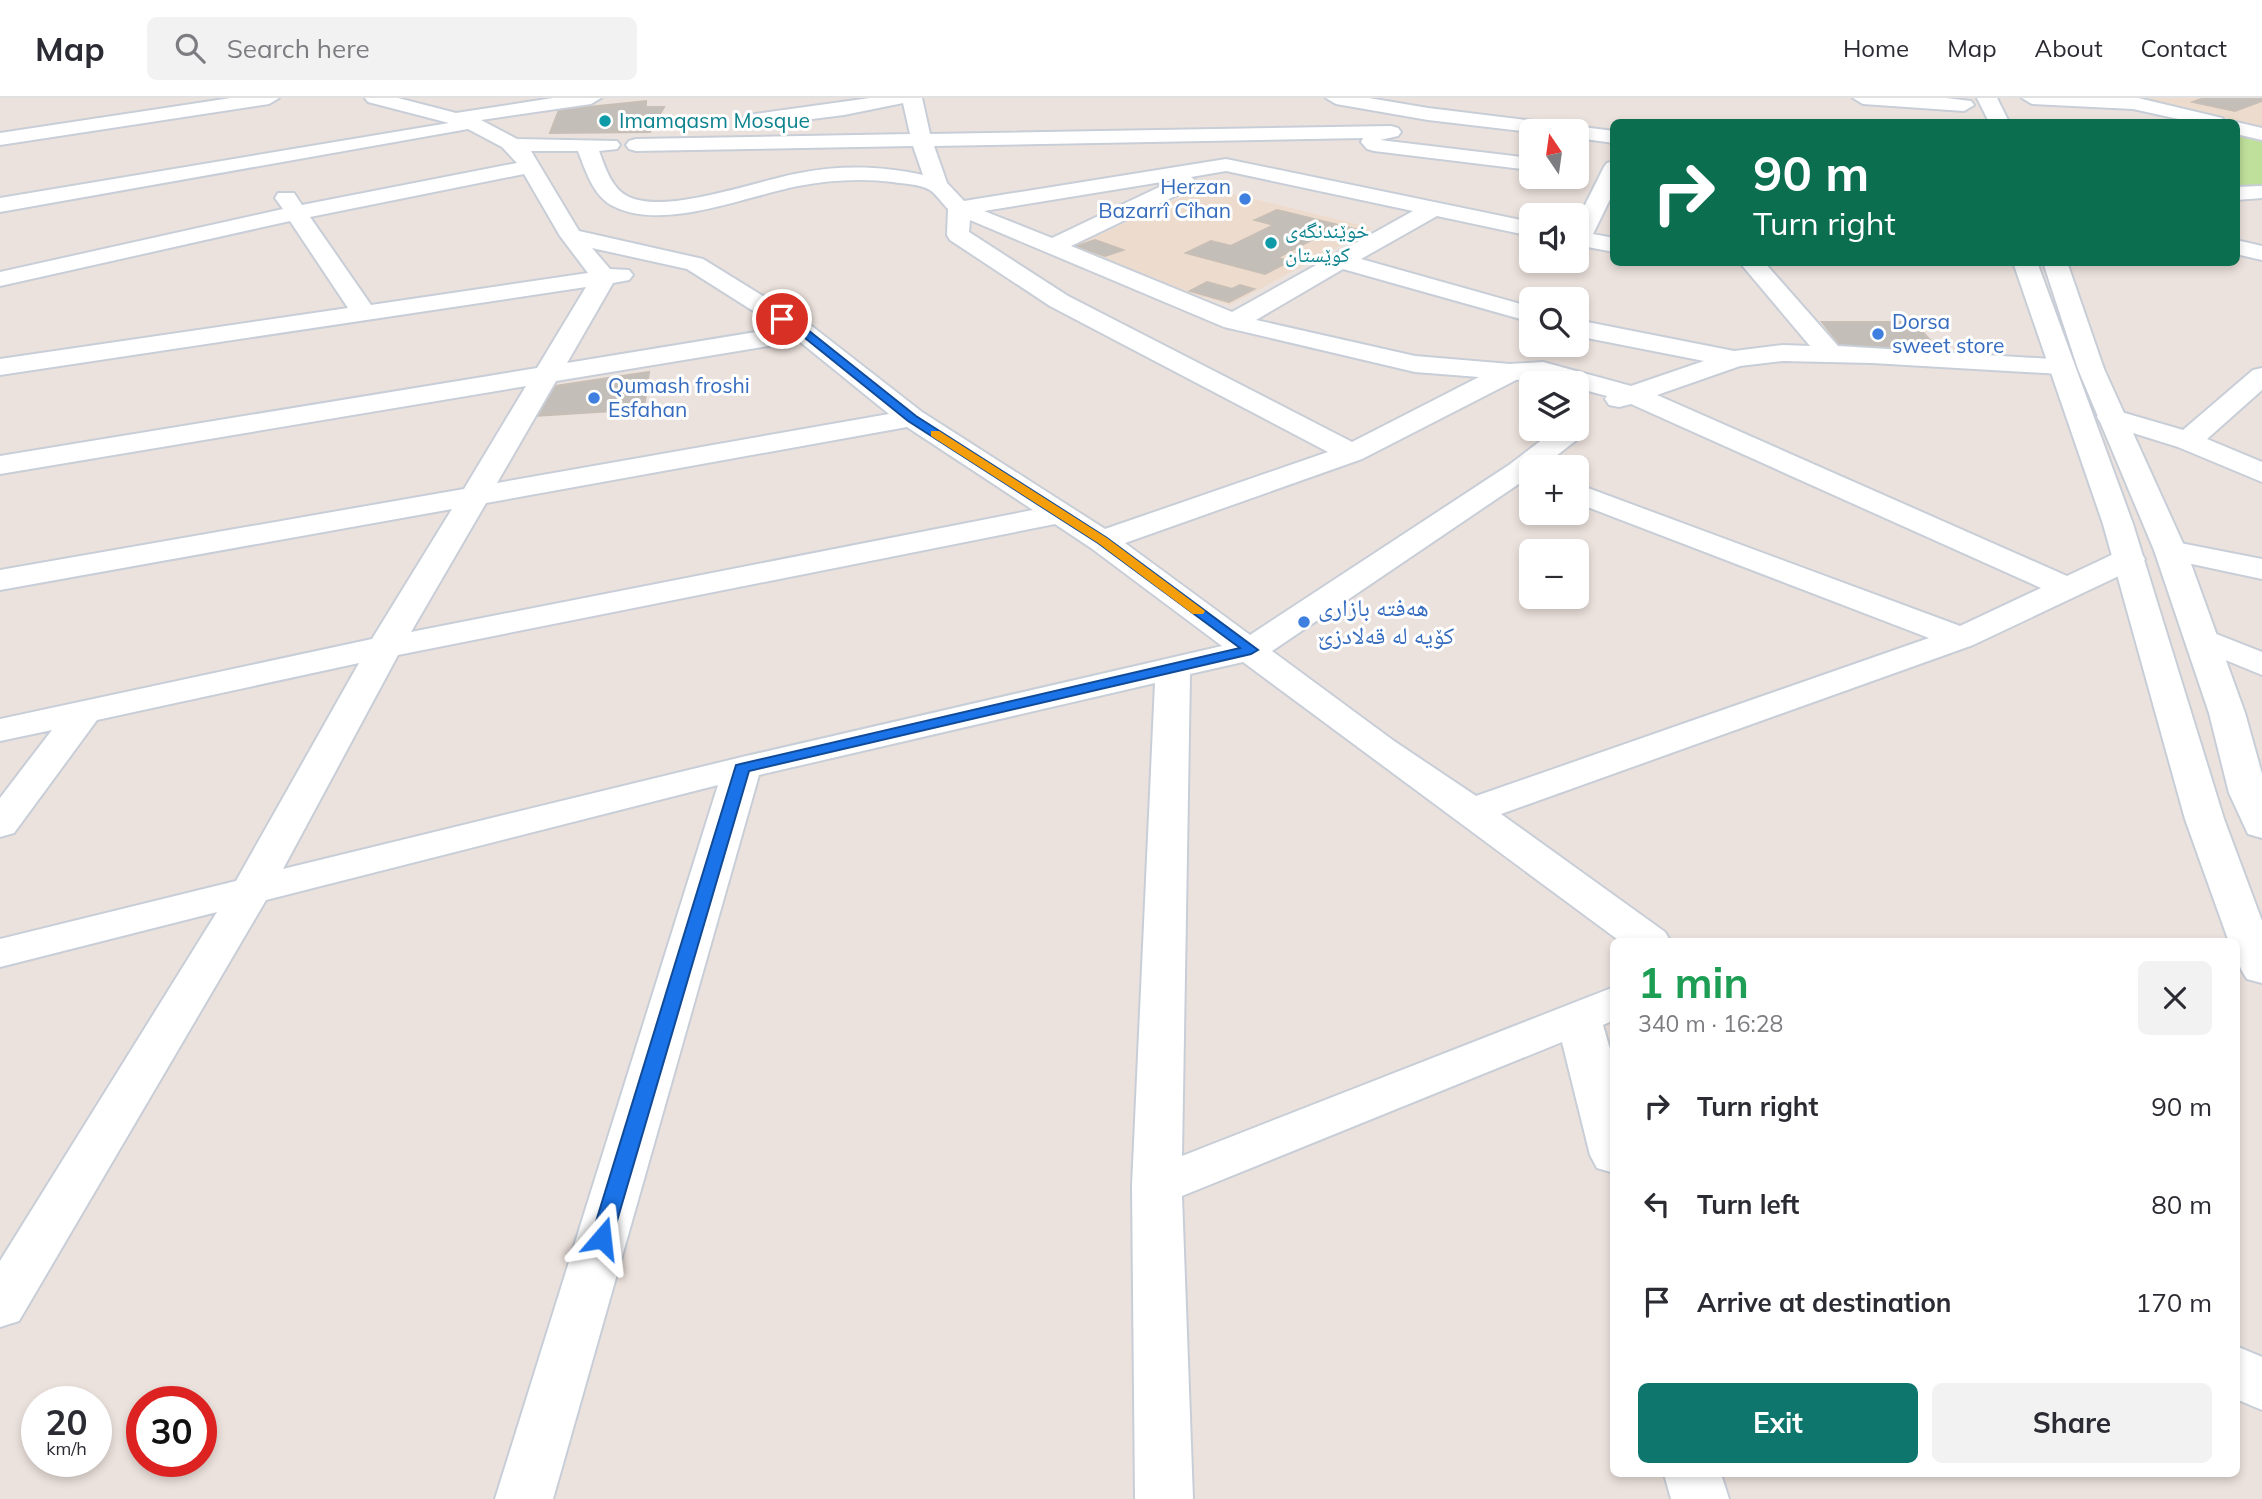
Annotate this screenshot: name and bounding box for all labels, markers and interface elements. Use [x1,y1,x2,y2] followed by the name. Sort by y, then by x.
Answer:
[147,17,637,80] search box
[35,28,105,69] text: Map
[171,29,209,67] icon: search
[227,32,370,65] text: Search here
[1843,33,1909,63] text: Home
[1947,33,1997,63] text: Map
[2035,33,2103,63] text: About
[2141,33,2227,63] text: Contact
[619,107,810,133] place label: Imamqasm Mosque
[597,113,613,129] marker: Imamqasm Mosque
[1519,119,1589,189] north arrow
[1519,119,1589,609] map controls
[1753,142,1869,203] text: 90 m
[1638,147,1729,238] icon: right
[1098,173,1231,223] place label: Herzan Bazarrî Cîhan
[1237,191,1253,207] marker: Herzan Bazarrî Cîhan
[1519,203,1589,273] button: sound
[1753,203,1896,243] text: Turn right
[1285,217,1369,267] place label: خوێندنگەی کوێستان
[1263,235,1279,251] marker: خوێندنگەی کوێستان
[1519,287,1589,357] button: search
[752,289,812,349] pin
[763,300,801,338] icon: arrive
[1892,308,2004,358] place label: Dorsa sweet store
[1870,326,1886,342] marker: Dorsa sweet store
[1519,371,1589,441] button: layers
[608,372,750,422] place label: Qumash froshi Esfahan
[586,390,602,406] marker: Qumash froshi Esfahan
[1519,455,1589,525] button: +
[1519,539,1589,609] button: −
[1318,592,1454,650] place label: هەفتە بازاری کۆیە لە قەلادزێ
[1296,614,1312,630] marker: هەفتە بازاری کۆیە لە قەلادزێ
[1638,956,1749,1009] text: 1 min
[2138,961,2212,1035] button: close
[1638,1009,1783,1038] text: 340 m · 16:28
[1638,1087,1676,1125] icon: right
[1697,1090,1818,1123] text: Turn right
[2151,1090,2212,1123] text: 90 m
[1638,1185,1676,1223] icon: left
[1697,1188,1799,1221] text: Turn left
[2151,1188,2212,1221] text: 80 m
[565,1201,639,1275] position arrow
[1638,1283,1676,1321] icon: arrive
[1697,1286,1952,1319] text: Arrive at destination
[2136,1286,2212,1319] text: 170 m
[1638,1383,1918,1463] button: Exit
[1932,1383,2212,1463] button: Share
[126,1386,217,1477] speed limit sign: 30
[45,1400,88,1444] text: 20
[46,1437,87,1460] text: km/h

